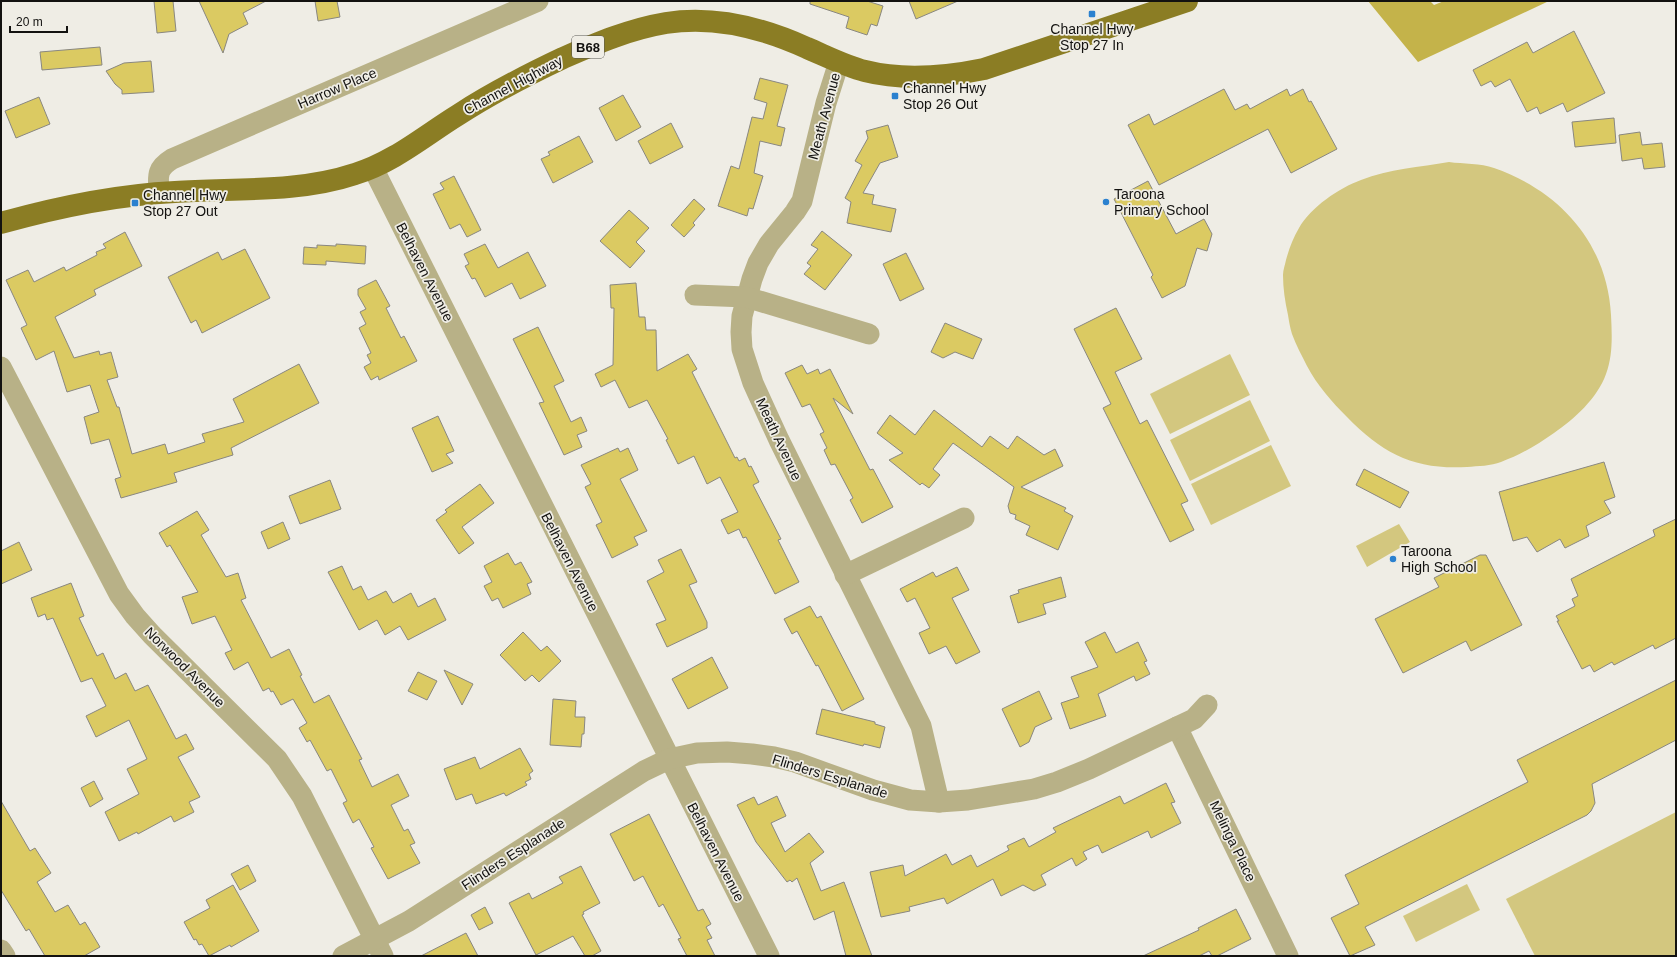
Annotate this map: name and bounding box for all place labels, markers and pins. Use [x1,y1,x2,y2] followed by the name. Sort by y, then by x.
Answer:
[1087,9,1097,19] marker: Channel Hwy Stop 27 In
[1050,21,1134,53] place label: Channel Hwy Stop 27 In
[903,80,986,112] place label: Channel Hwy Stop 26 Out
[890,91,900,101] marker: Channel Hwy Stop 26 Out
[1114,186,1209,218] place label: Taroona Primary School
[143,187,226,219] place label: Channel Hwy Stop 27 Out
[1101,197,1111,207] marker: Taroona Primary School
[130,198,140,208] marker: Channel Hwy Stop 27 Out
[1401,543,1477,575] place label: Taroona High School
[1388,554,1398,564] marker: Taroona High School

